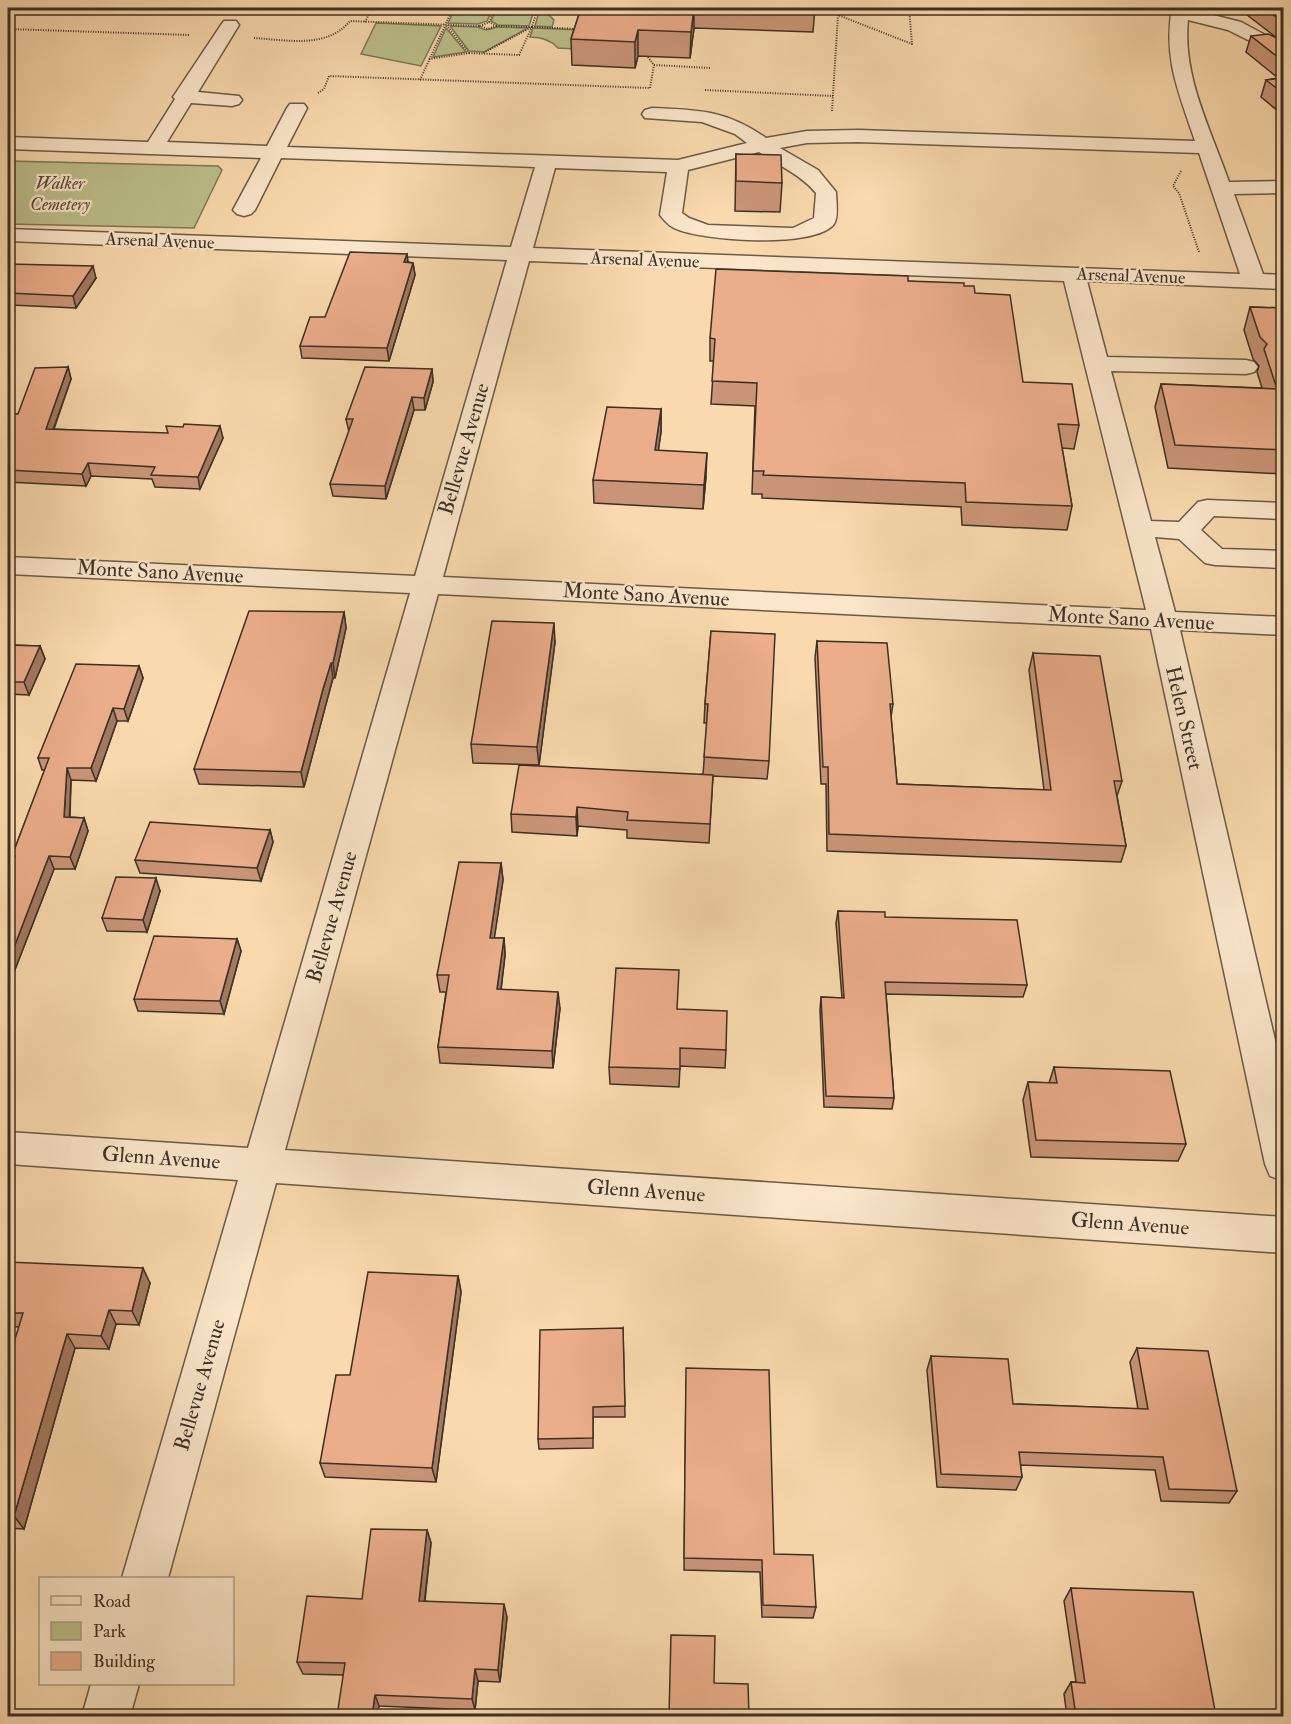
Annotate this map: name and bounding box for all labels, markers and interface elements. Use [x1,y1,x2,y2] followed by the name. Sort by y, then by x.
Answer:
[30,172,91,216] park label: Walker Cemetery
[104,228,215,254] street label: Arsenal Avenue
[589,247,700,273] street label: Arsenal Avenue
[1075,263,1186,289] street label: Arsenal Avenue
[432,380,496,518] street label: Bellevue Avenue
[76,554,244,590] street label: Monte Sano Avenue
[562,577,730,613] street label: Monte Sano Avenue
[1047,601,1215,637] street label: Monte Sano Avenue
[1159,663,1209,773] street label: Helen Street
[300,848,364,986] street label: Bellevue Avenue
[101,1140,221,1176] street label: Glenn Avenue
[586,1173,706,1209] street label: Glenn Avenue
[1070,1206,1190,1242] street label: Glenn Avenue
[168,1316,232,1454] street label: Bellevue Avenue
[39,1577,234,1685] legend
[93,1590,131,1613] text: Road
[93,1620,126,1643] text: Park
[93,1650,156,1673] text: Building

